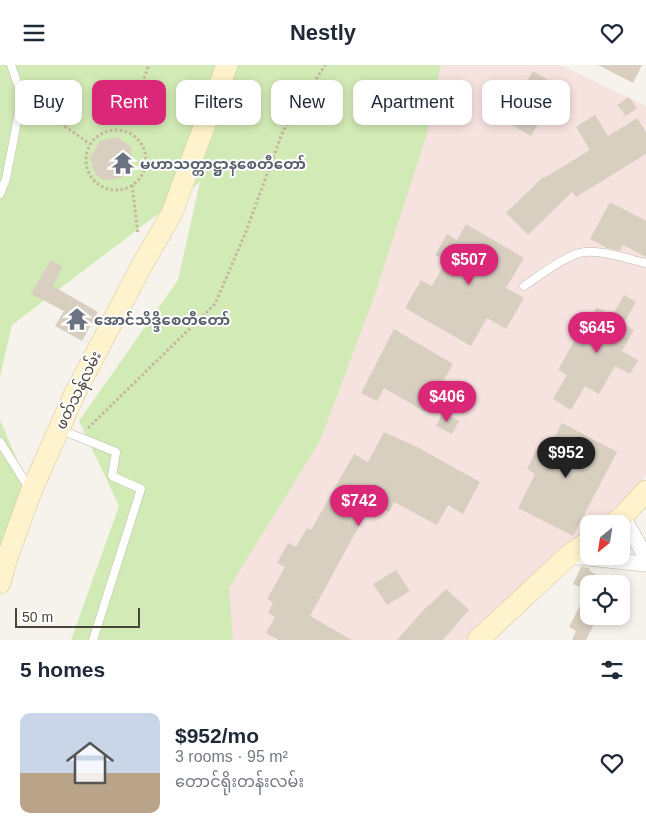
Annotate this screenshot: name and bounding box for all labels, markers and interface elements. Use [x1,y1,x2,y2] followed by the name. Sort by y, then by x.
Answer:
[20,19,48,47] icon: menu
[598,19,626,47] icon: heart
[290,20,356,45] text: Nestly
[15,80,82,125] chip: Buy
[92,80,166,125] chip: Rent
[176,80,261,125] chip: Filters
[271,80,343,125] chip: New
[353,80,472,125] chip: Apartment
[482,80,570,125] chip: House
[110,150,136,176] temple icon: မဟာသတ္တာဋ္ဌာနစေတီတော်
[140,154,306,176] place label: မဟာသတ္တာဋ္ဌာနစေတီတော်
[439,243,499,286] pin: $507
[451,251,487,268] text: $507
[64,306,90,332] temple icon: အောင်သိဒ္ဒိစေတီတော်
[94,310,230,332] place label: အောင်သိဒ္ဒိစေတီတော်
[567,311,627,354] pin: $645
[579,319,615,336] text: $645
[51,348,108,434] street label: ဖတ်သန်လမ်း
[417,381,477,423] pin: $406
[429,388,465,405] text: $406
[536,437,596,479] pin: $952
[548,444,584,461] text: $952
[329,485,389,527] pin: $742
[341,492,377,509] text: $742
[580,515,630,565] north arrow
[580,515,630,625] map controls
[580,575,630,625] button: locate
[15,605,140,628] scale bar
[22,609,53,625] text: 50 m
[598,656,626,684] icon: filters
[20,658,105,681] text: 5 homes
[175,724,259,747] text: $952/mo
[60,733,120,793] icon: home
[175,748,288,765] text: 3 rooms · 95 m²
[598,749,626,777] icon: heart
[175,773,304,790] text: တောင်ရိုးတန်းလမ်း

